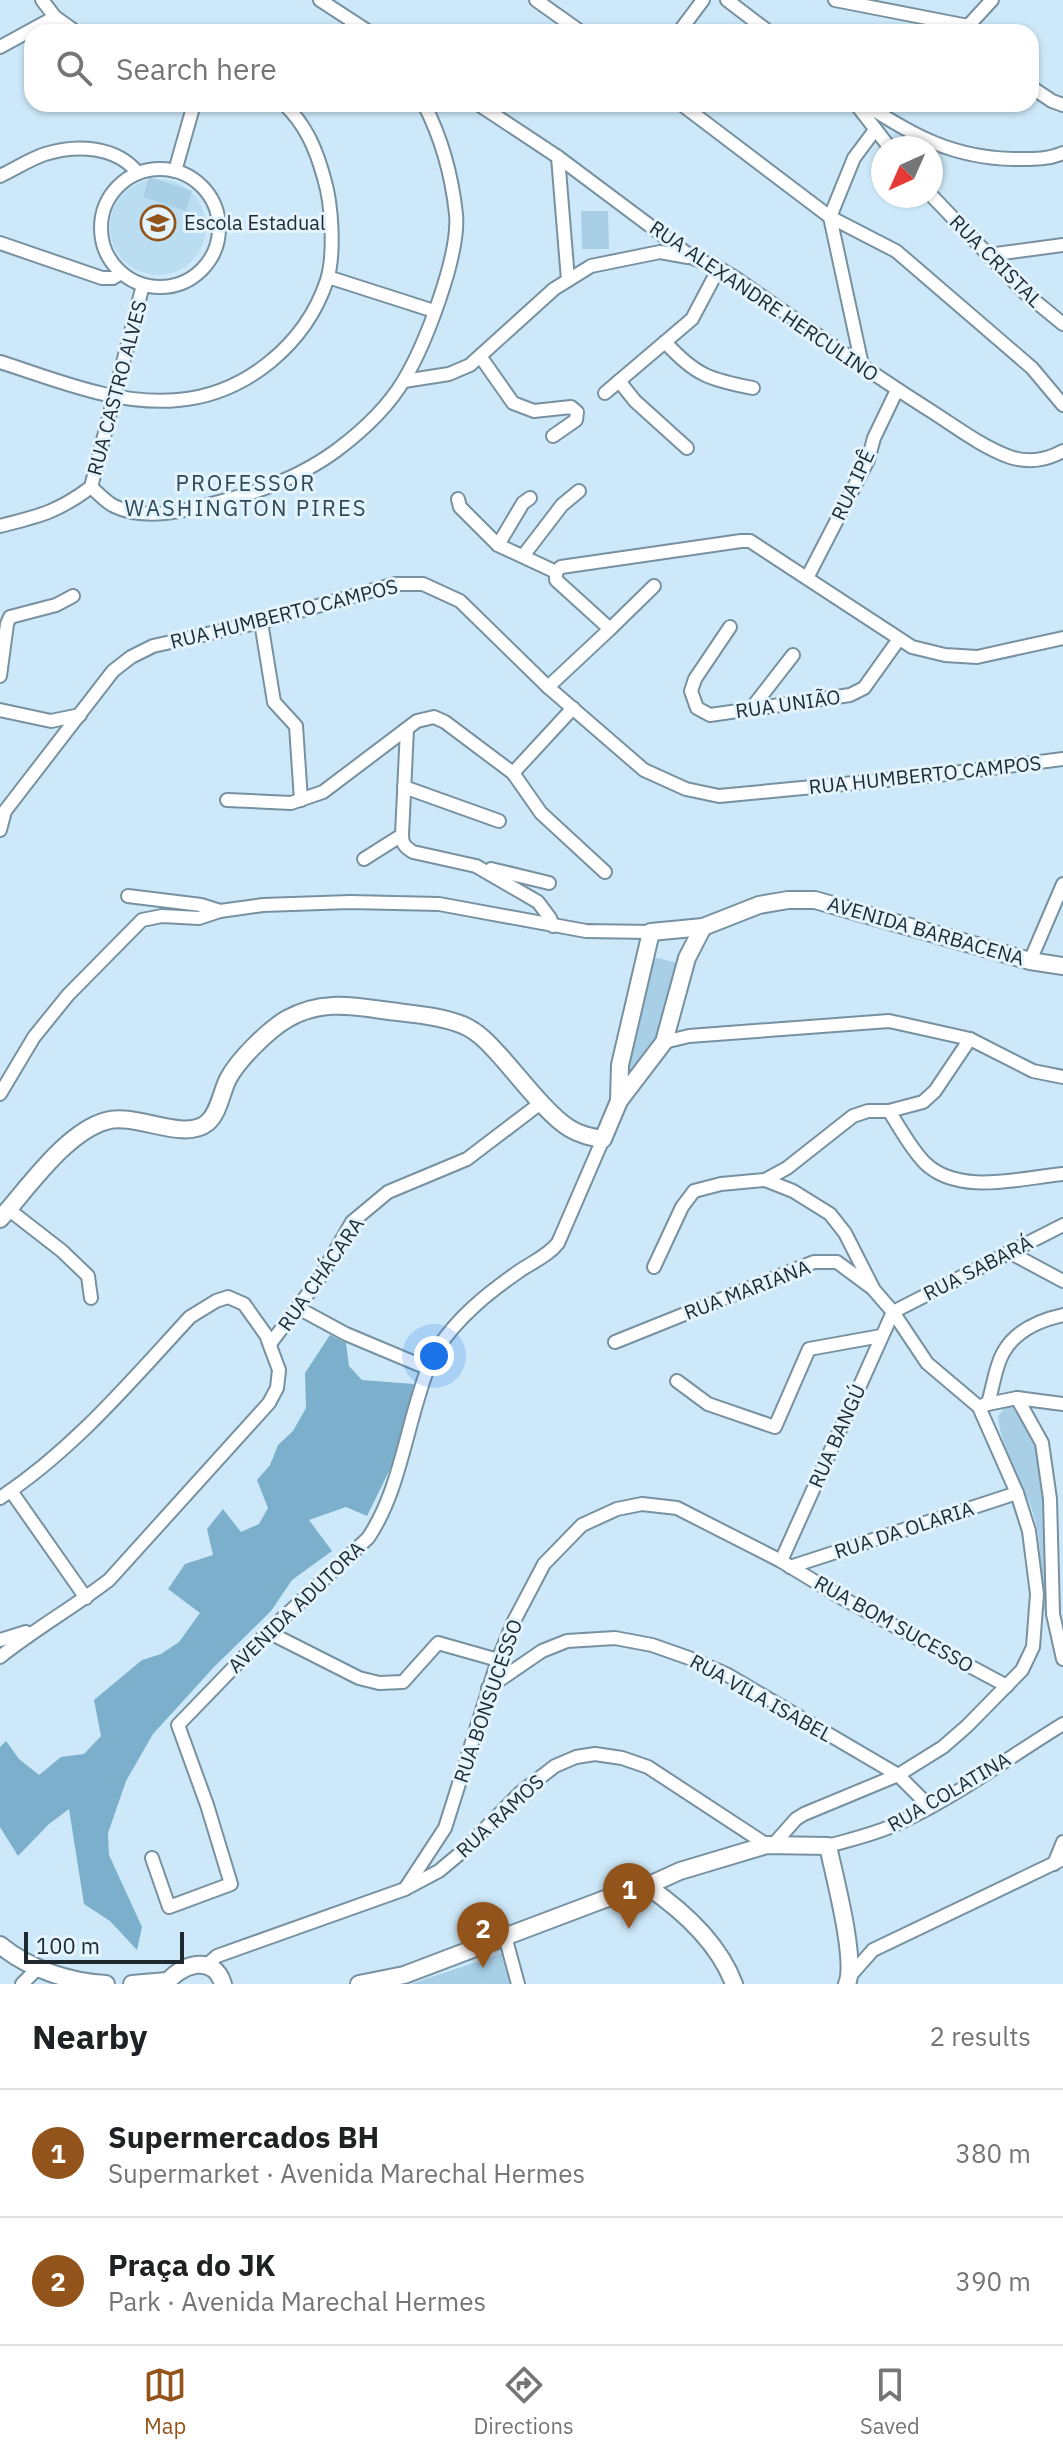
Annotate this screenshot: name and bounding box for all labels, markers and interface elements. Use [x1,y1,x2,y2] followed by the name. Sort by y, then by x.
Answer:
[24,24,1039,112] search box
[52,46,96,90] icon: search
[116,49,277,88] text: Search here
[871,136,943,208] north arrow
[139,204,177,242] school or university icon: Escola Estadual
[944,208,1049,313] street label: RUA CRISTAL
[184,209,325,236] place label: Escola Estadual
[645,214,884,387] street label: RUA ALEXANDRE HERCULINO
[80,297,153,478] street label: RUA CASTRO ALVES
[824,445,881,525] street label: RUA IPÊ
[124,468,368,522] district label: PROFESSOR WASHINGTON PIRES
[167,572,401,655] street label: RUA HUMBERTO CAMPOS
[734,683,842,724] street label: RUA UNIÃO
[807,749,1043,800] street label: RUA HUMBERTO CAMPOS
[825,889,1028,972] street label: AVENIDA BARBACENA
[271,1211,370,1336] street label: RUA CHÁCARA
[919,1228,1037,1307] street label: RUA SABARÁ
[680,1253,814,1326] street label: RUA MARIANA
[414,1336,454,1376] your location
[802,1380,871,1492] street label: RUA BANGÚ
[831,1494,977,1565] street label: RUA DA OLARIA
[222,1535,370,1679] street label: AVENIDA ADUTORA
[810,1569,979,1679] street label: RUA BOM SUCESSO
[447,1615,528,1786] street label: RUA BONSUCESSO
[685,1647,837,1748] street label: RUA VILA ISABEL
[882,1745,1015,1838] street label: RUA COLATINA
[450,1768,549,1863] street label: RUA RAMOS
[603,1863,655,1929] pin: 1
[457,1902,509,1968] pin: 2
[24,1928,184,1964] scale bar
[36,1931,100,1960] text: 100 m
[32,2014,147,2058] text: Nearby
[929,2019,1031,2053] text: 2 results
[108,2117,379,2156] text: Supermercados BH
[50,2136,66,2170] text: 1
[955,2136,1031,2170] text: 380 m
[108,2156,585,2190] text: Supermarket · Avenida Marechal Hermes
[108,2245,276,2284] text: Praça do JK
[50,2264,66,2298] text: 2
[955,2264,1031,2298] text: 390 m
[108,2284,486,2318] text: Park · Avenida Marechal Hermes
[143,2363,187,2440] tab: Map
[474,2363,574,2440] tab: Directions
[860,2363,920,2440] tab: Saved

